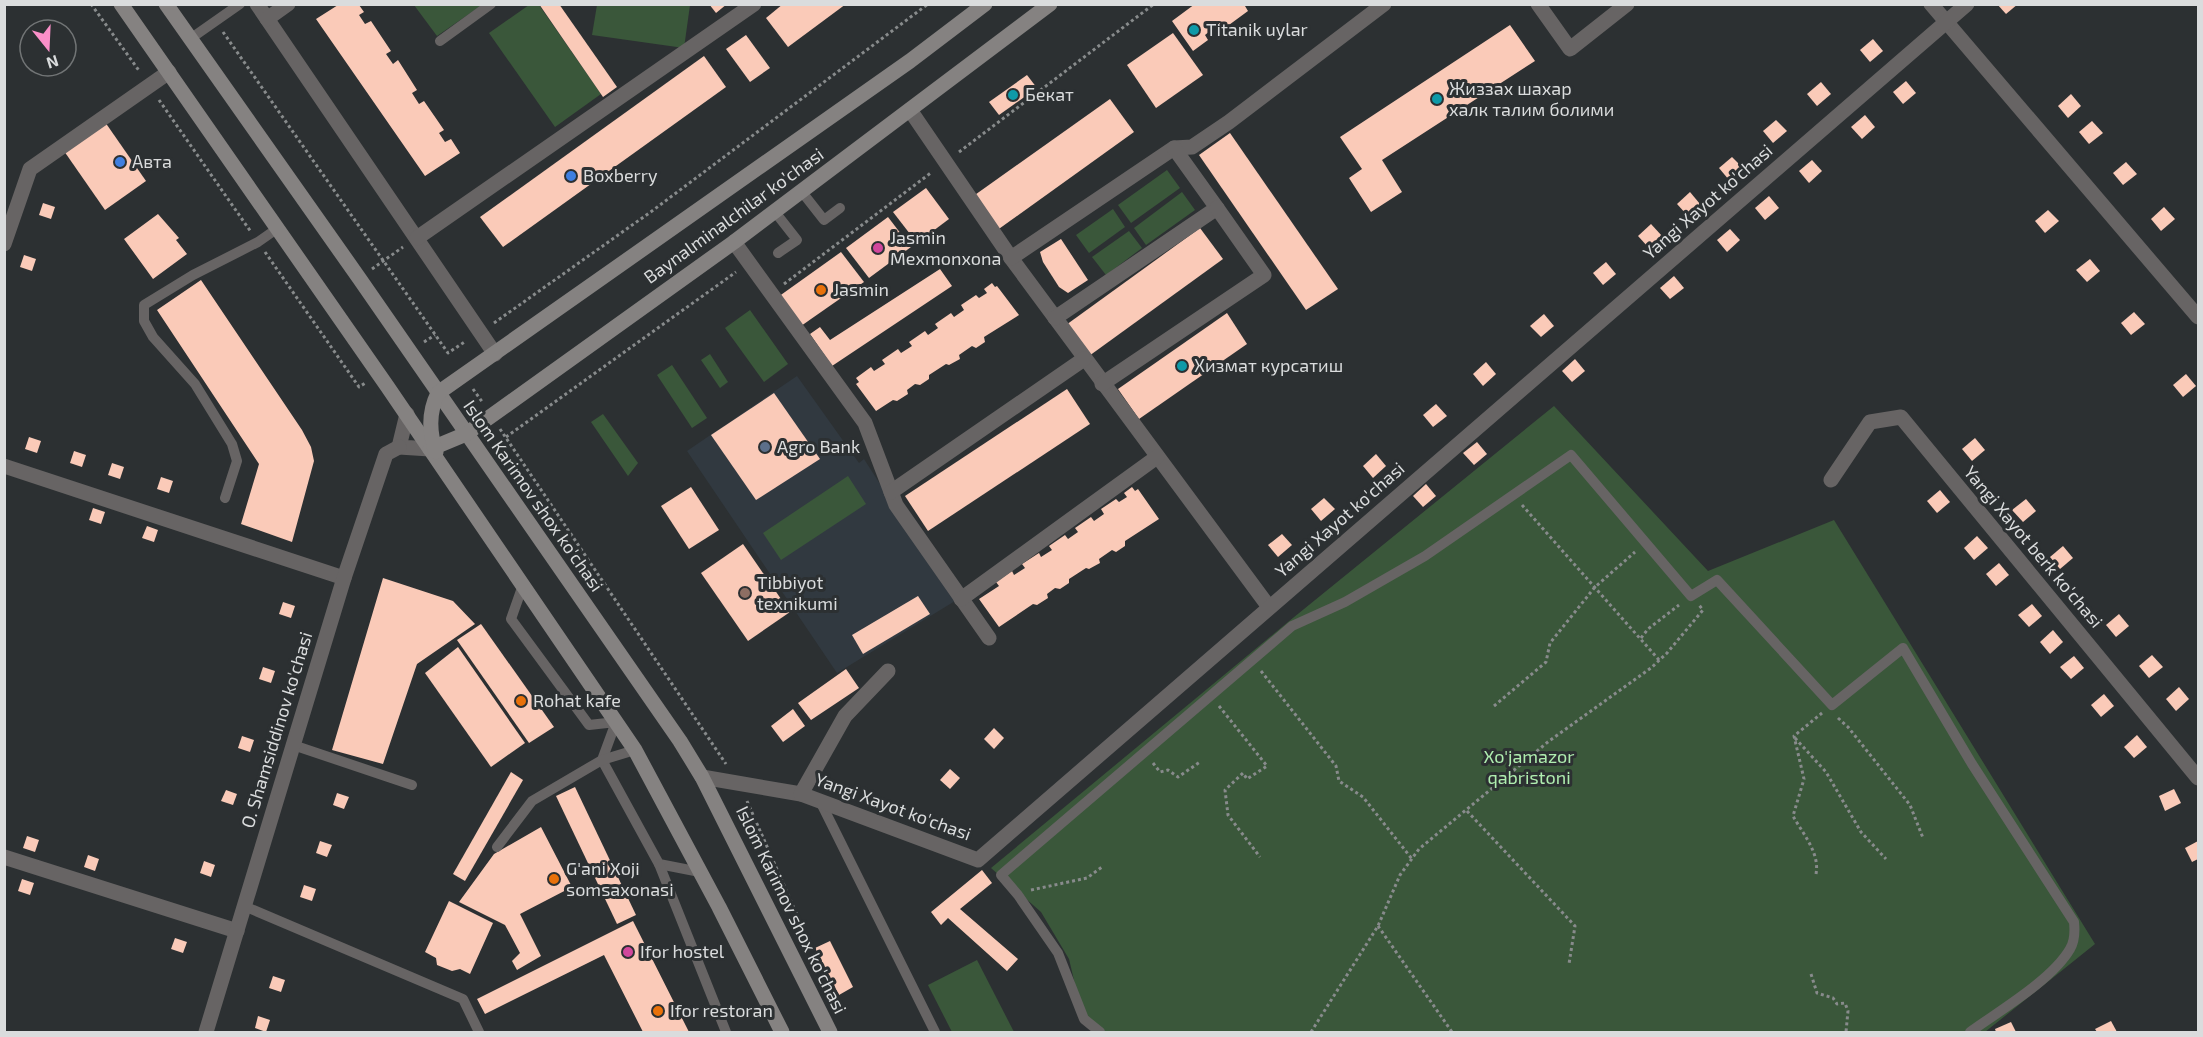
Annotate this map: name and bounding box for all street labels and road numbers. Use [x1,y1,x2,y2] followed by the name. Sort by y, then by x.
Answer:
[1638,139,1777,263] street label: Yangi Xayot ko'chasi
[639,143,828,288] street label: Baynalminalchilar ko’chasi
[459,395,608,595] street label: Islom Karimov shox ko'chasi
[1270,457,1409,581] street label: Yangi Xayot ko'chasi
[1960,461,2108,632] street label: Yangi Xayot berk ko'chasi
[236,629,316,830] street label: O. Shamsiddinov ko'chasi
[812,768,974,845] street label: Yangi Xayot ko'chasi
[732,802,852,1017] street label: Islom Karimov shox ko'chasi

